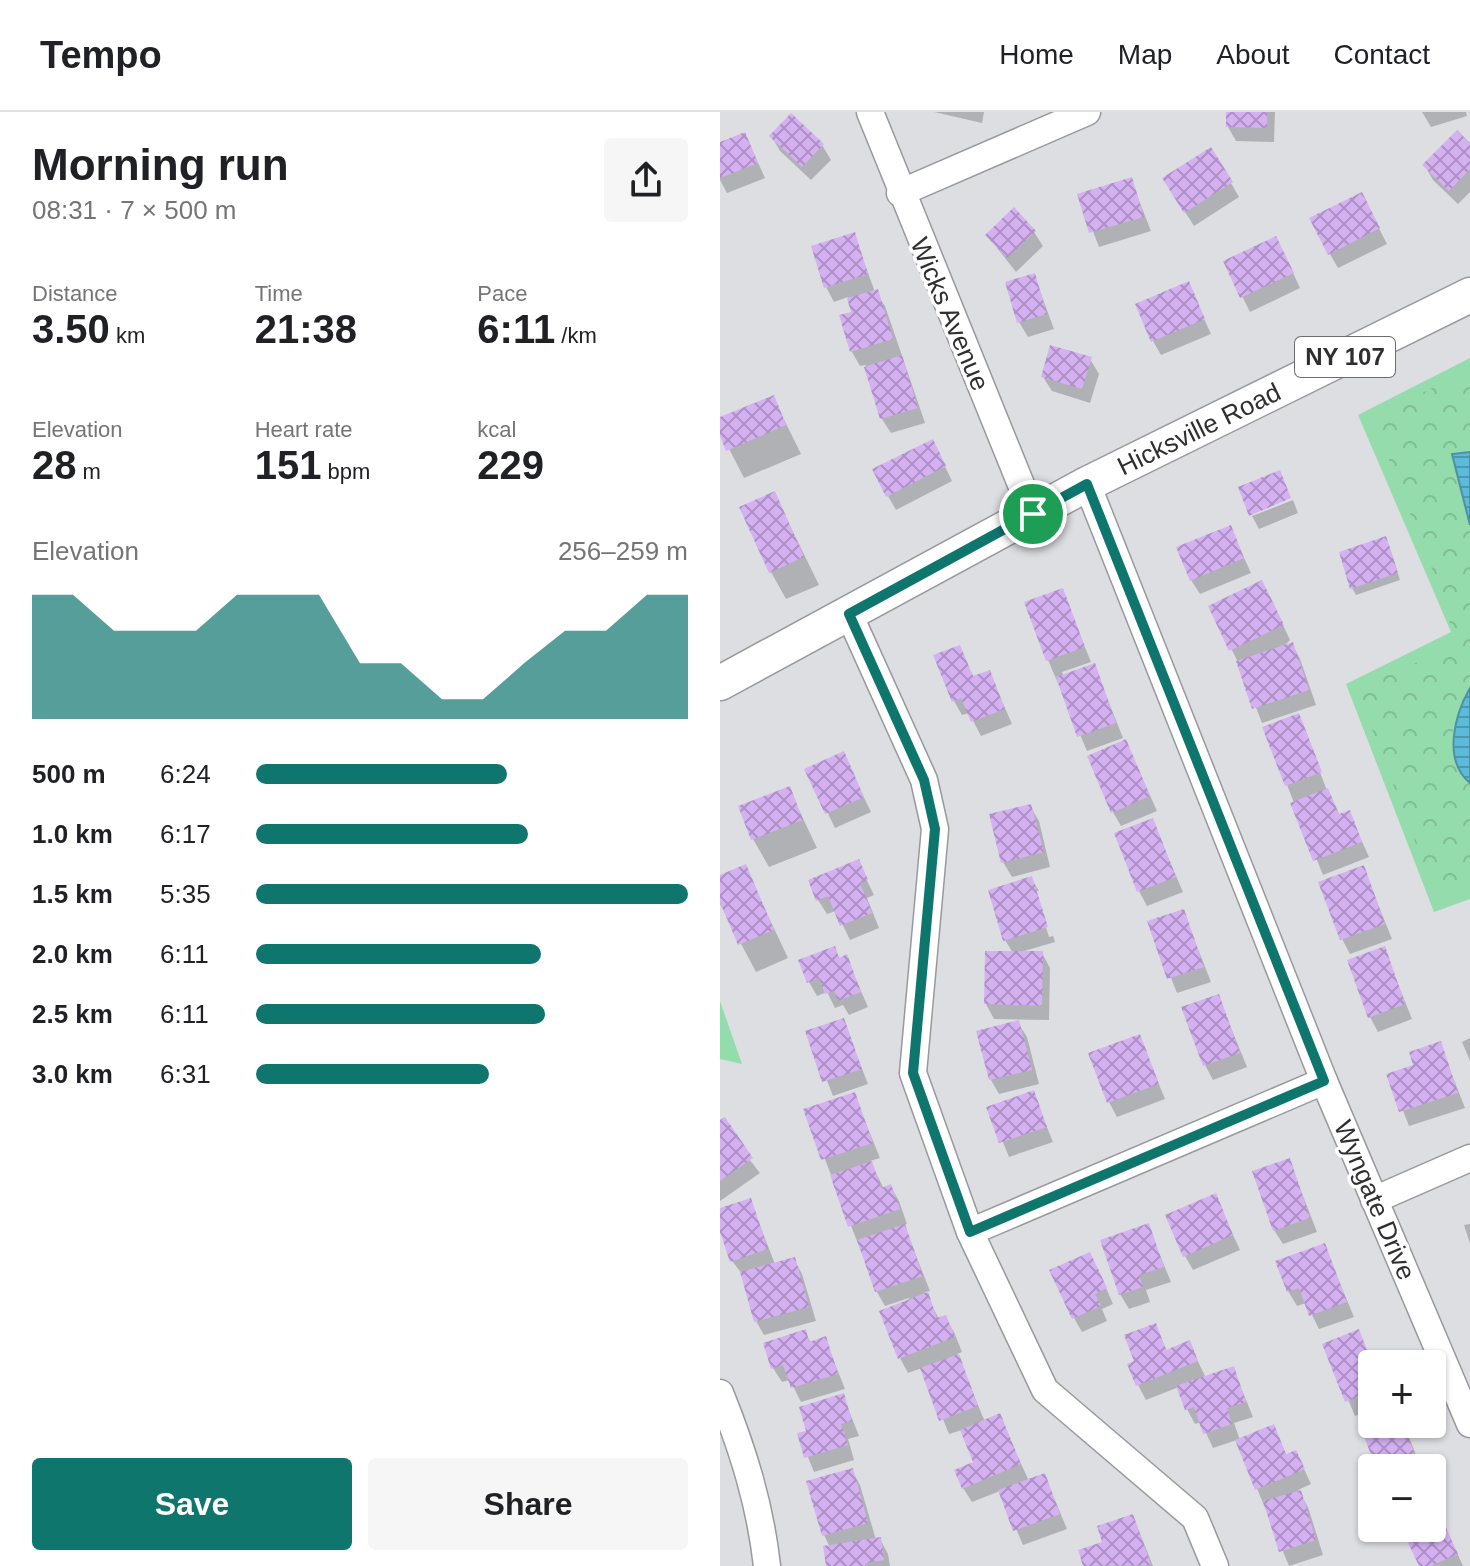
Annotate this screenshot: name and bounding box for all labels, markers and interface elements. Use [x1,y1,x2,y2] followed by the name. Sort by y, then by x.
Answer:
[40,34,162,76] text: Tempo
[999,39,1074,70] text: Home
[1118,39,1172,70] text: Map
[1216,39,1290,70] text: About
[1334,39,1430,70] text: Contact
[604,138,688,222] button: share
[32,140,289,189] text: Morning run
[32,195,237,225] text: 08:31 · 7 × 500 m
[904,233,996,395] street label: Wicks Avenue
[32,281,118,306] text: Distance
[255,281,303,306] text: Time
[477,281,527,306] text: Pace
[32,307,110,351] text: 3.50
[255,307,357,351] text: 21:38
[477,307,555,351] text: 6:11
[110,323,145,348] text: km
[555,323,597,348] text: /km
[1295,337,1395,377] road number: NY 107
[1113,377,1285,481] street label: Hicksville Road
[32,417,123,442] text: Elevation
[255,417,352,442] text: Heart rate
[477,417,516,442] text: kcal
[32,443,77,487] text: 28
[255,443,321,487] text: 151
[477,443,544,487] text: 229
[77,459,101,484] text: m
[321,459,370,484] text: bpm
[999,480,1067,548] pin
[1011,492,1055,536] icon: arrive
[32,536,139,566] text: Elevation
[558,536,688,566] text: 256–259 m
[32,759,106,789] text: 500 m
[160,759,211,789] text: 6:24
[32,819,113,849] text: 1.0 km
[160,819,211,849] text: 6:17
[32,879,113,909] text: 1.5 km
[160,879,211,909] text: 5:35
[32,939,113,969] text: 2.0 km
[160,939,209,969] text: 6:11
[32,999,113,1029] text: 2.5 km
[160,999,209,1029] text: 6:11
[32,1059,113,1089] text: 3.0 km
[160,1059,211,1089] text: 6:31
[1328,1116,1422,1284] street label: Wyngate Drive
[1358,1350,1446,1542] map controls
[1358,1350,1446,1438] button: +
[1358,1454,1446,1542] button: −
[32,1458,352,1550] button: Save
[368,1458,688,1550] button: Share

